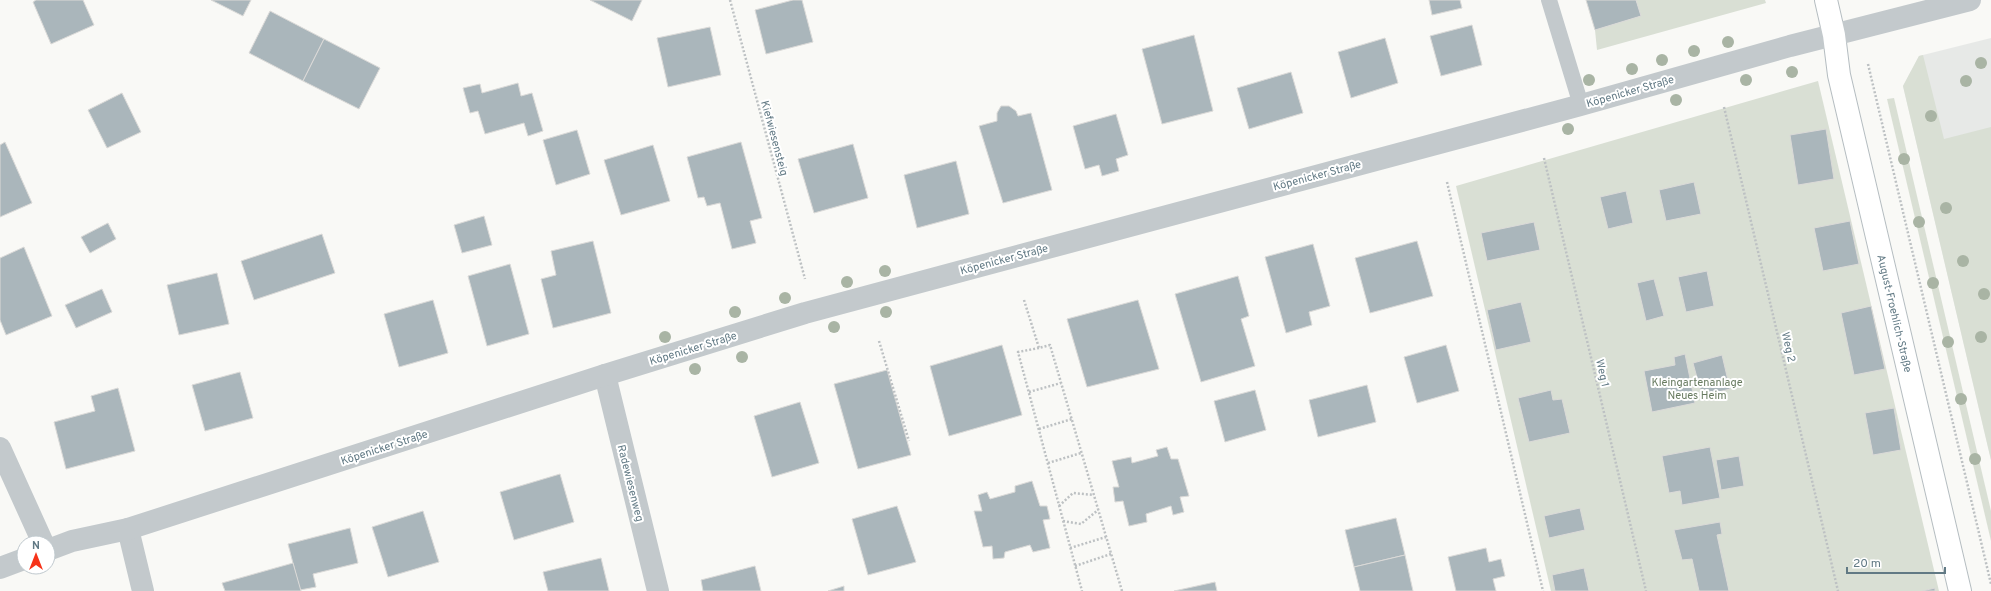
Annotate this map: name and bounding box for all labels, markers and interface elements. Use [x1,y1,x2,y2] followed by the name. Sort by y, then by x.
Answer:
[1585,73,1676,111] street label: Köpenicker Straße
[757,99,791,177] street label: Kiefwiesensteig
[1272,157,1363,194] street label: Köpenicker Straße
[959,241,1050,278] street label: Köpenicker Straße
[1873,253,1915,374] street label: August-Froehlich-Straße
[648,329,739,369] street label: Köpenicker Straße
[1778,331,1798,364] street label: Weg 2
[1592,358,1612,388] street label: Weg 1
[1651,376,1743,403] park label: Kleingartenanlage Neues Heim
[339,427,430,469] street label: Köpenicker Straße
[614,443,646,523] street label: Radewiesenweg
[16,535,56,575] north arrow
[32,539,40,553] text: N
[1847,549,1945,575] scale bar
[1853,556,1881,572] text: 20 m

